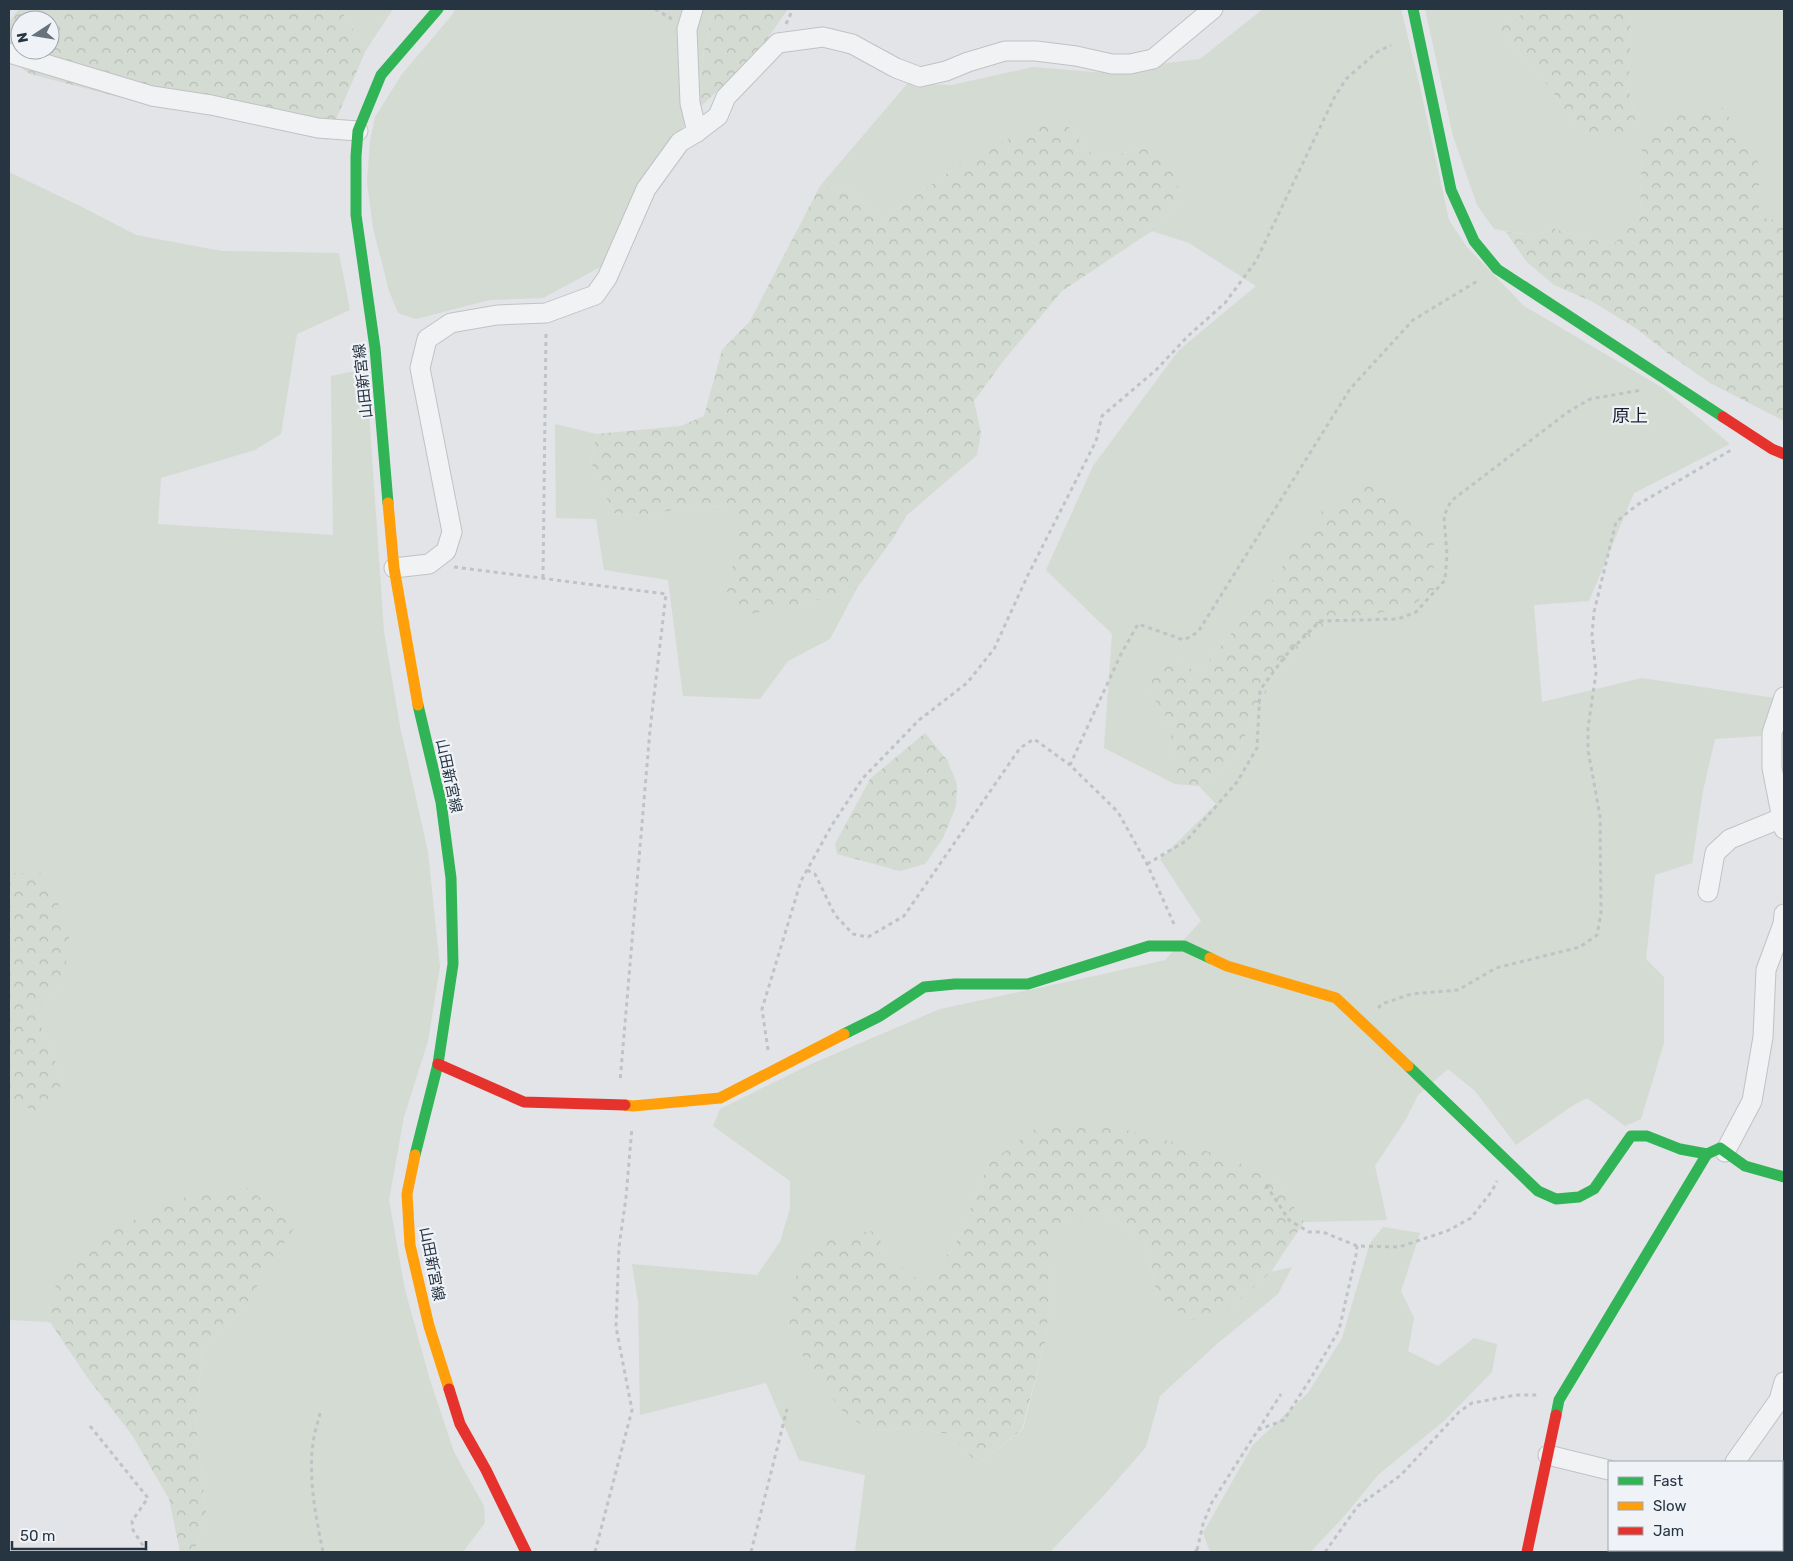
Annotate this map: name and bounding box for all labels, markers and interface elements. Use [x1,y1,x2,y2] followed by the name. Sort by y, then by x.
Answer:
[10,10,60,60] north arrow
[13,31,32,44] text: N
[350,343,376,419] street label: 山田新宮線
[1612,405,1648,427] district label: 原上
[432,737,466,815] street label: 山田新宮線
[416,1225,448,1303] street label: 山田新宮線
[1608,1461,1783,1551] legend
[1653,1472,1683,1490] text: Fast
[1653,1497,1686,1515] text: Slow
[12,1518,146,1550] scale bar
[1653,1522,1684,1540] text: Jam
[20,1527,55,1545] text: 50 m

